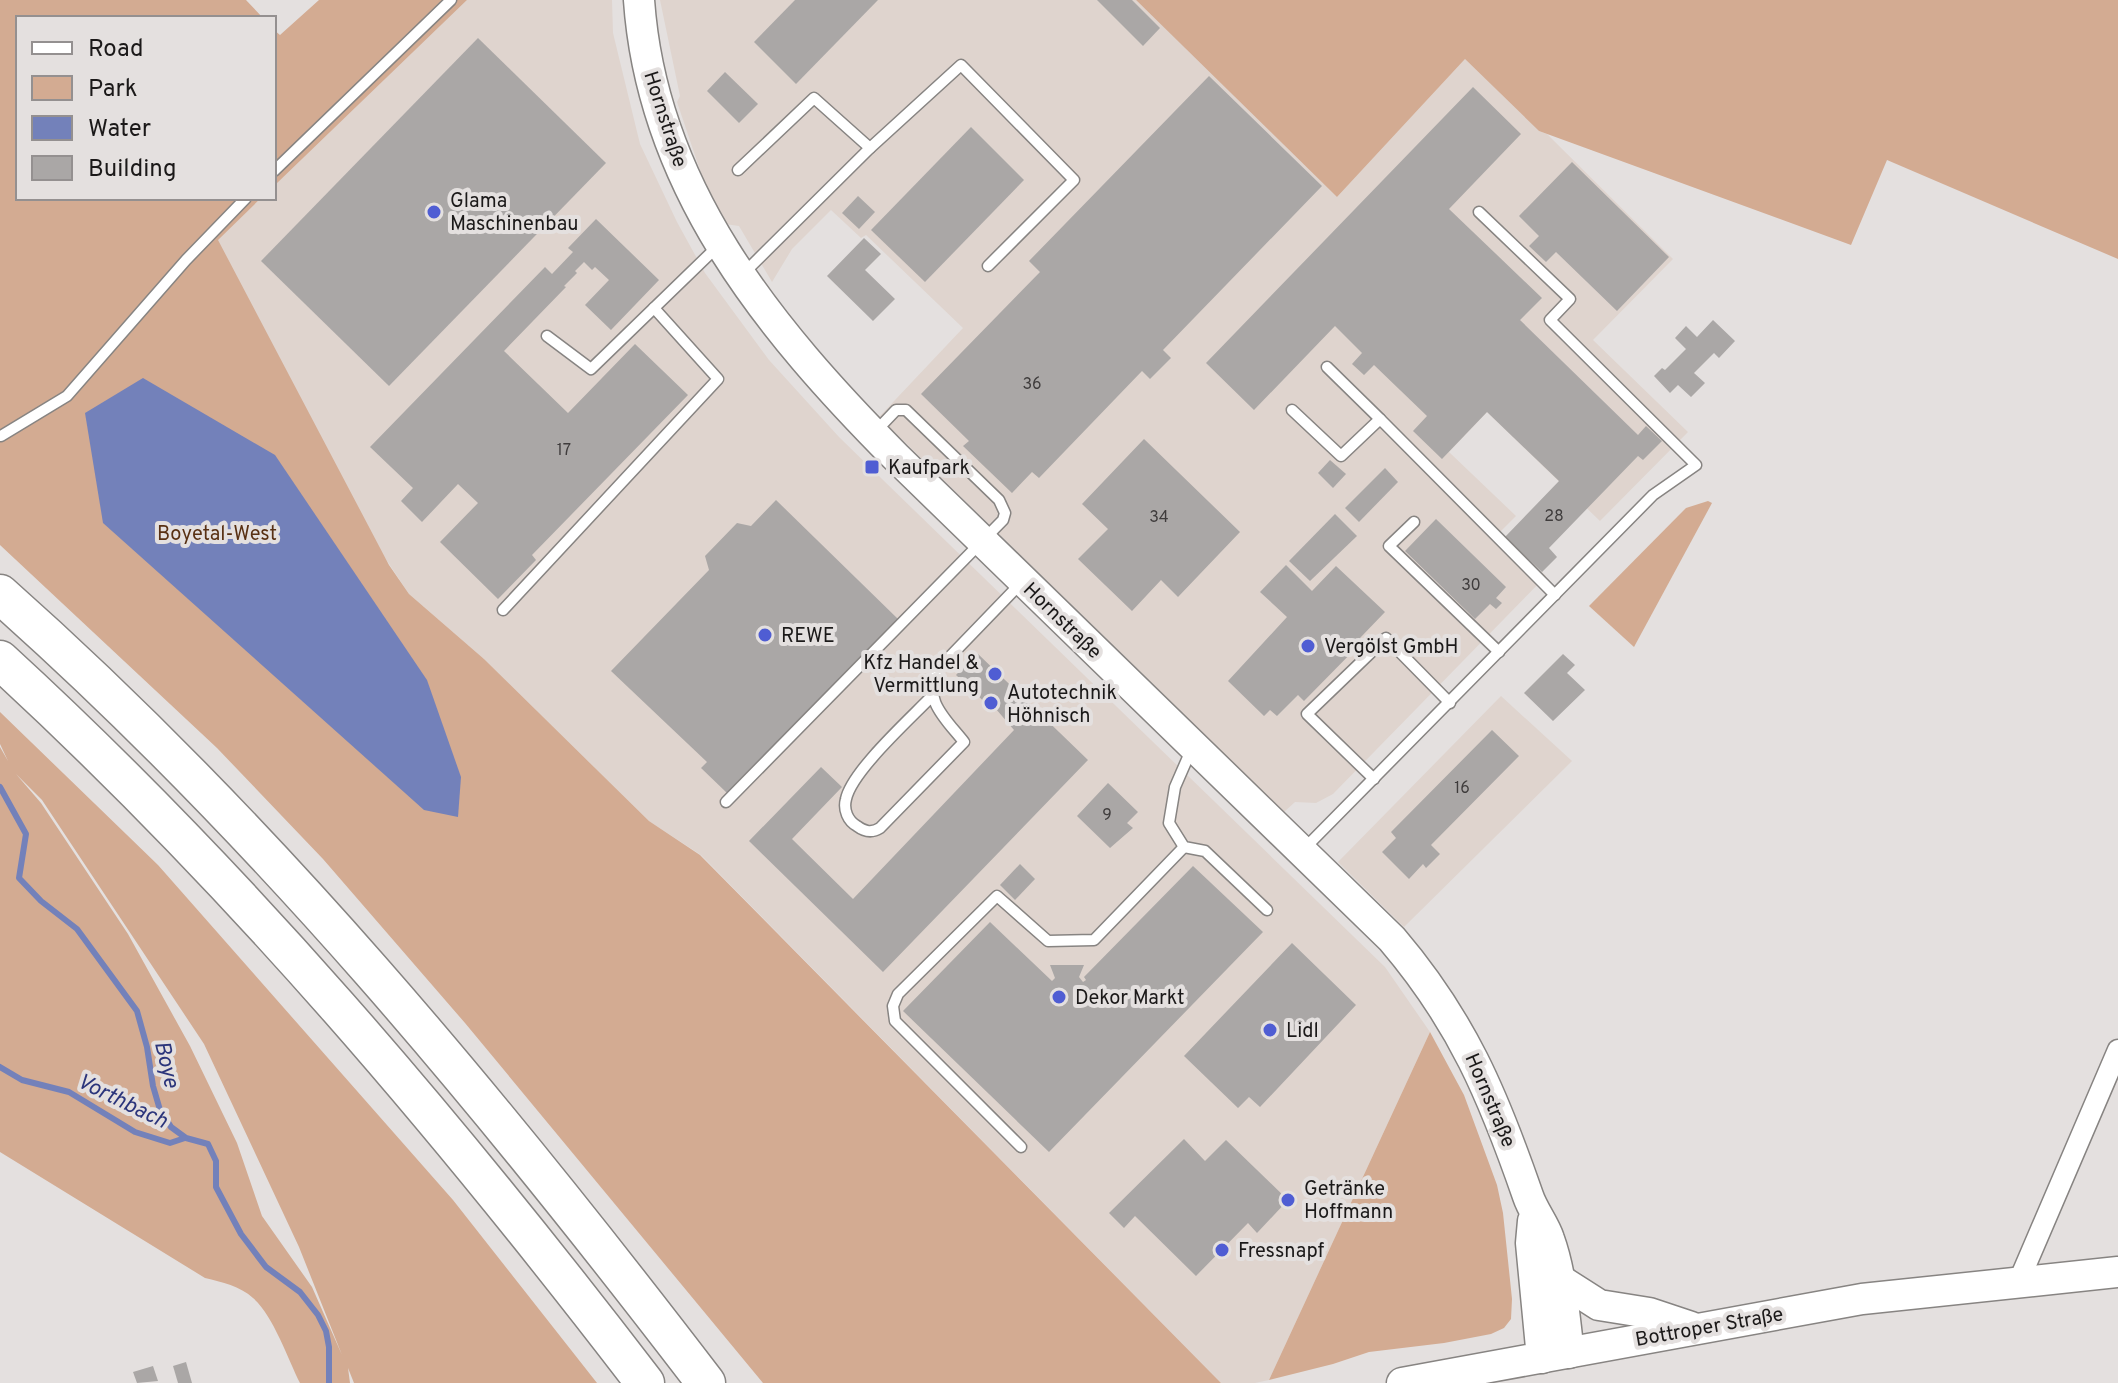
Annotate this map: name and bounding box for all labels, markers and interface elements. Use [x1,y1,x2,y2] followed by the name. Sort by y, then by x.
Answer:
[16,16,276,200] legend
[88,35,144,65] text: Road
[636,68,692,171] street label: Hornstraße
[88,75,138,105] text: Park
[88,115,151,145] text: Water
[88,155,177,185] text: Building
[450,189,579,238] place label: Glama Maschinenbau
[425,203,443,221] marker: Glama Maschinenbau
[1022,375,1042,395] house number: 36
[557,441,571,461] house number: 17
[888,456,970,482] place label: Kaufpark
[863,458,881,476] marker: Kaufpark
[1544,507,1564,527] house number: 28
[1149,508,1169,528] house number: 34
[157,522,277,548] park label: Boyetal-West
[1461,576,1481,596] house number: 30
[1017,577,1106,665] street label: Hornstraße
[781,624,835,650] place label: REWE
[756,626,774,644] marker: REWE
[1324,635,1459,661] place label: Vergölst GmbH
[1299,637,1317,655] marker: Vergölst GmbH
[863,651,979,700] place label: Kfz Handel & Vermittlung
[986,665,1004,683] marker: Kfz Handel & Vermittlung
[1007,681,1117,730] place label: Autotechnik Höhnisch
[982,694,1000,712] marker: Autotechnik Höhnisch
[1454,779,1470,799] house number: 16
[1102,806,1112,826] house number: 9
[1075,986,1185,1012] place label: Dekor Markt
[1050,988,1068,1006] marker: Dekor Markt
[1286,1019,1319,1045] place label: Lidl
[1261,1021,1279,1039] marker: Lidl
[147,1038,184,1091] water label: Boye
[1458,1050,1521,1152] street label: Hornstraße
[72,1069,172,1136] water label: Vorthbach
[1304,1177,1393,1226] place label: Getränke Hoffmann
[1279,1191,1297,1209] marker: Getränke Hoffmann
[1238,1239,1325,1265] place label: Fressnapf
[1213,1241,1231,1259] marker: Fressnapf
[1633,1302,1785,1354] street label: Bottroper Straße

